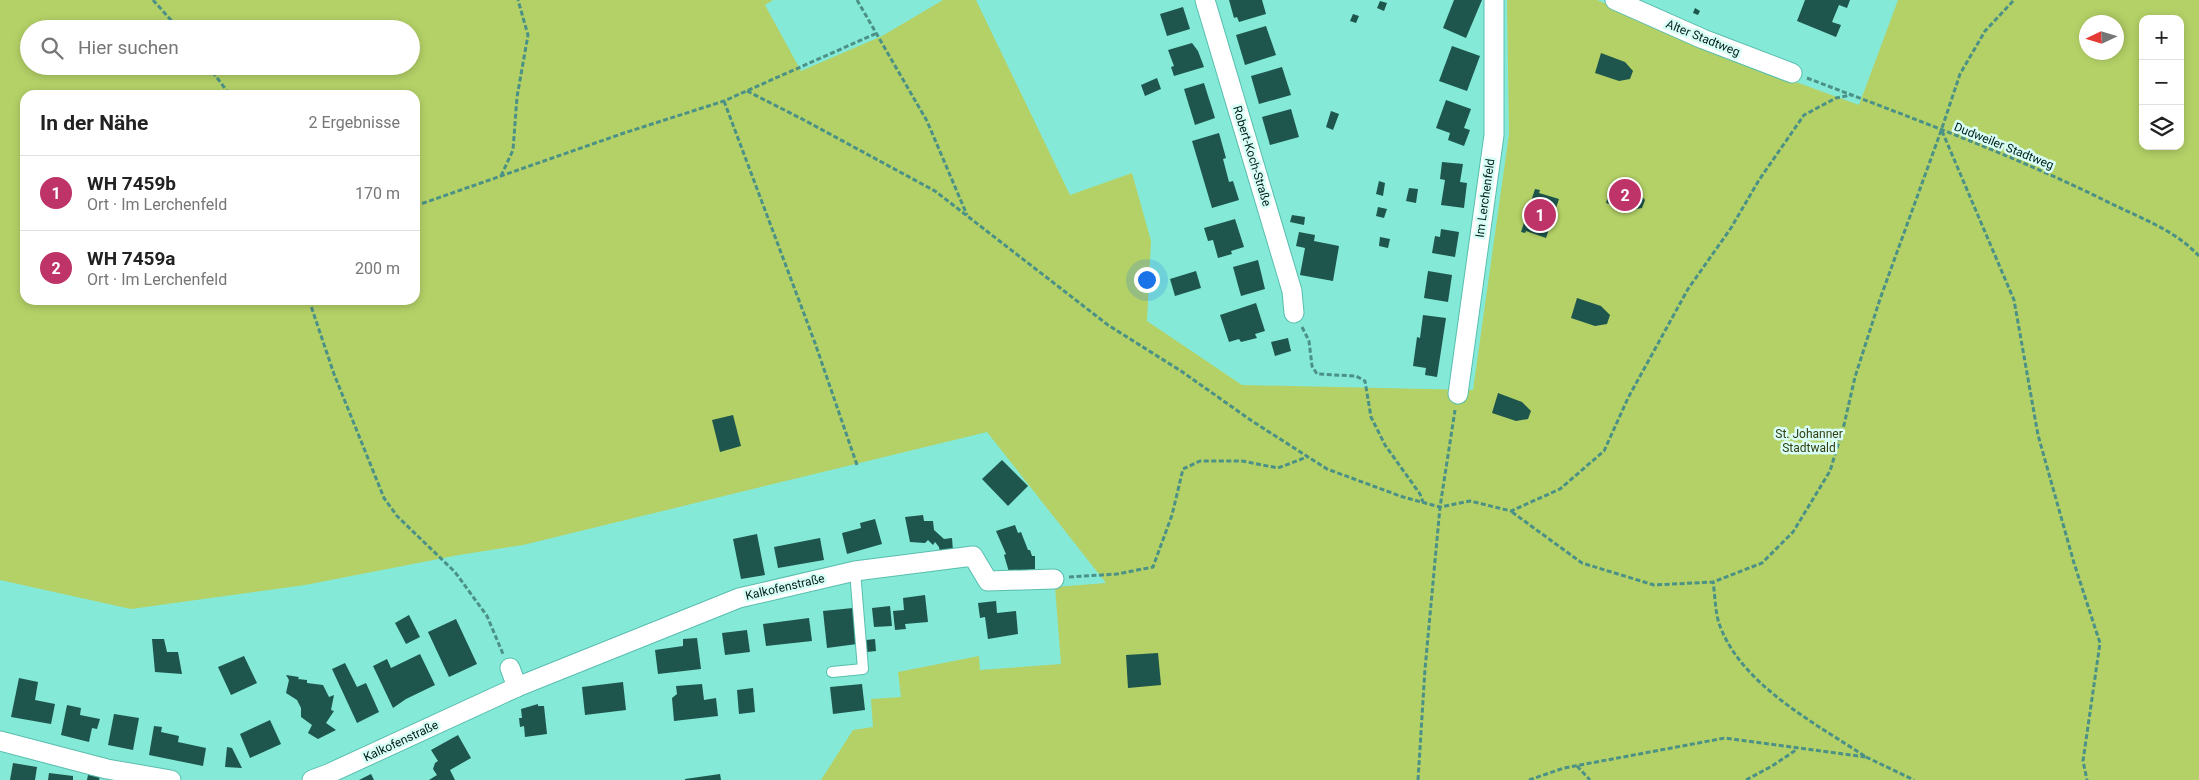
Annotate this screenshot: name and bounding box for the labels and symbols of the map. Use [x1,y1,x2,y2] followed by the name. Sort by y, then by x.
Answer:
[2079,15,2124,60] north arrow
[1664,17,1742,59] street label: Alter Stadtweg
[1230,104,1274,208] street label: Robert-Koch-Straße
[1952,120,2056,172] street label: Dudweiler Stadtweg
[1473,158,1497,238] street label: Im Lerchenfeld
[1609,176,1641,214] pin: 2
[1524,196,1556,234] pin: 1
[1134,267,1160,293] your location
[1775,427,1843,455] park label: St. Johanner Stadtwald
[744,571,826,603] street label: Kalkofenstraße
[361,718,441,764] street label: Kalkofenstraße

